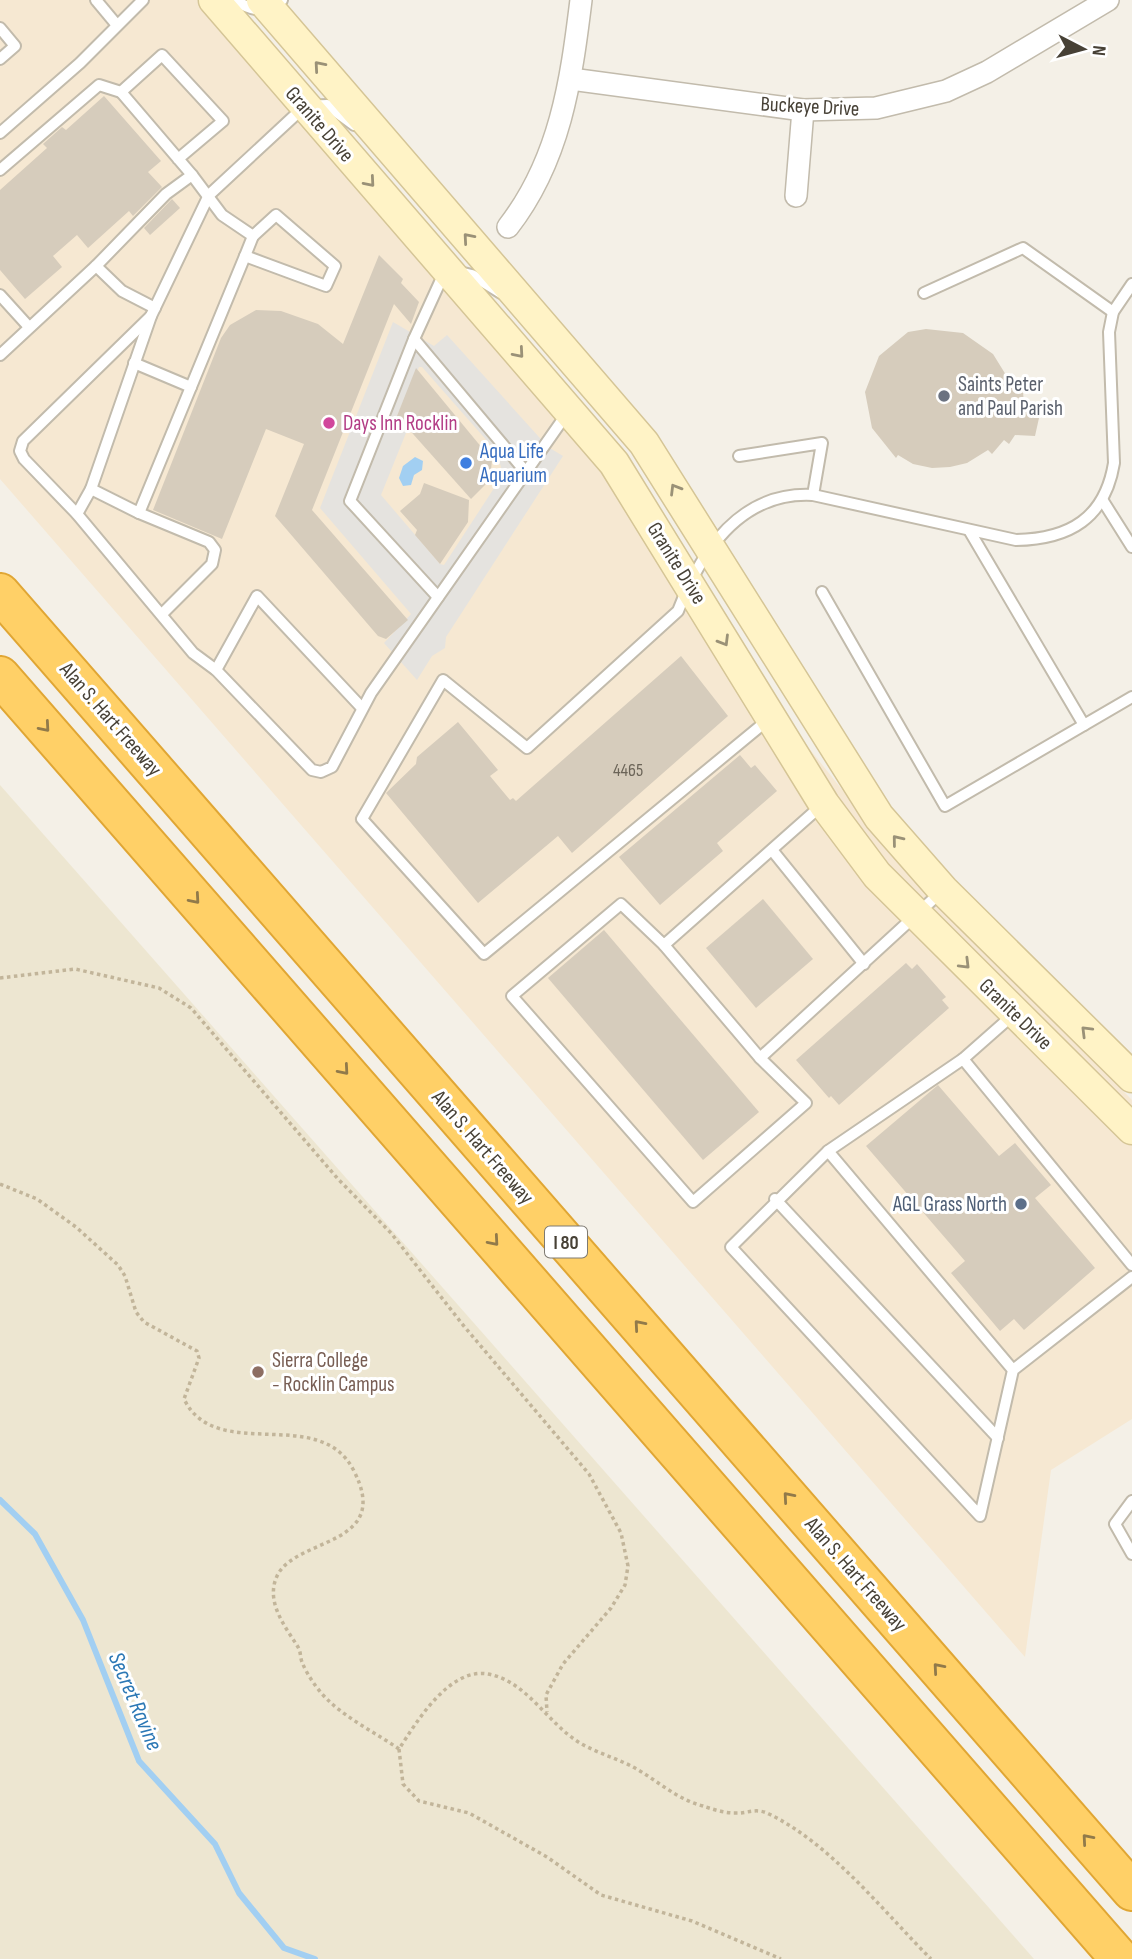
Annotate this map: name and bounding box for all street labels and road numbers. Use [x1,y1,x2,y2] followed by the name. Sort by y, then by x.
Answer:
[280,81,359,167] street label: Granite Drive
[760,91,860,122] street label: Buckeye Drive
[642,518,712,609] street label: Granite Drive
[54,657,167,781] street label: Alan S. Hart Freeway
[974,973,1057,1055] street label: Granite Drive
[426,1085,539,1209] street label: Alan S. Hart Freeway
[545,1226,587,1258] road number: I 80
[799,1512,912,1636] street label: Alan S. Hart Freeway

